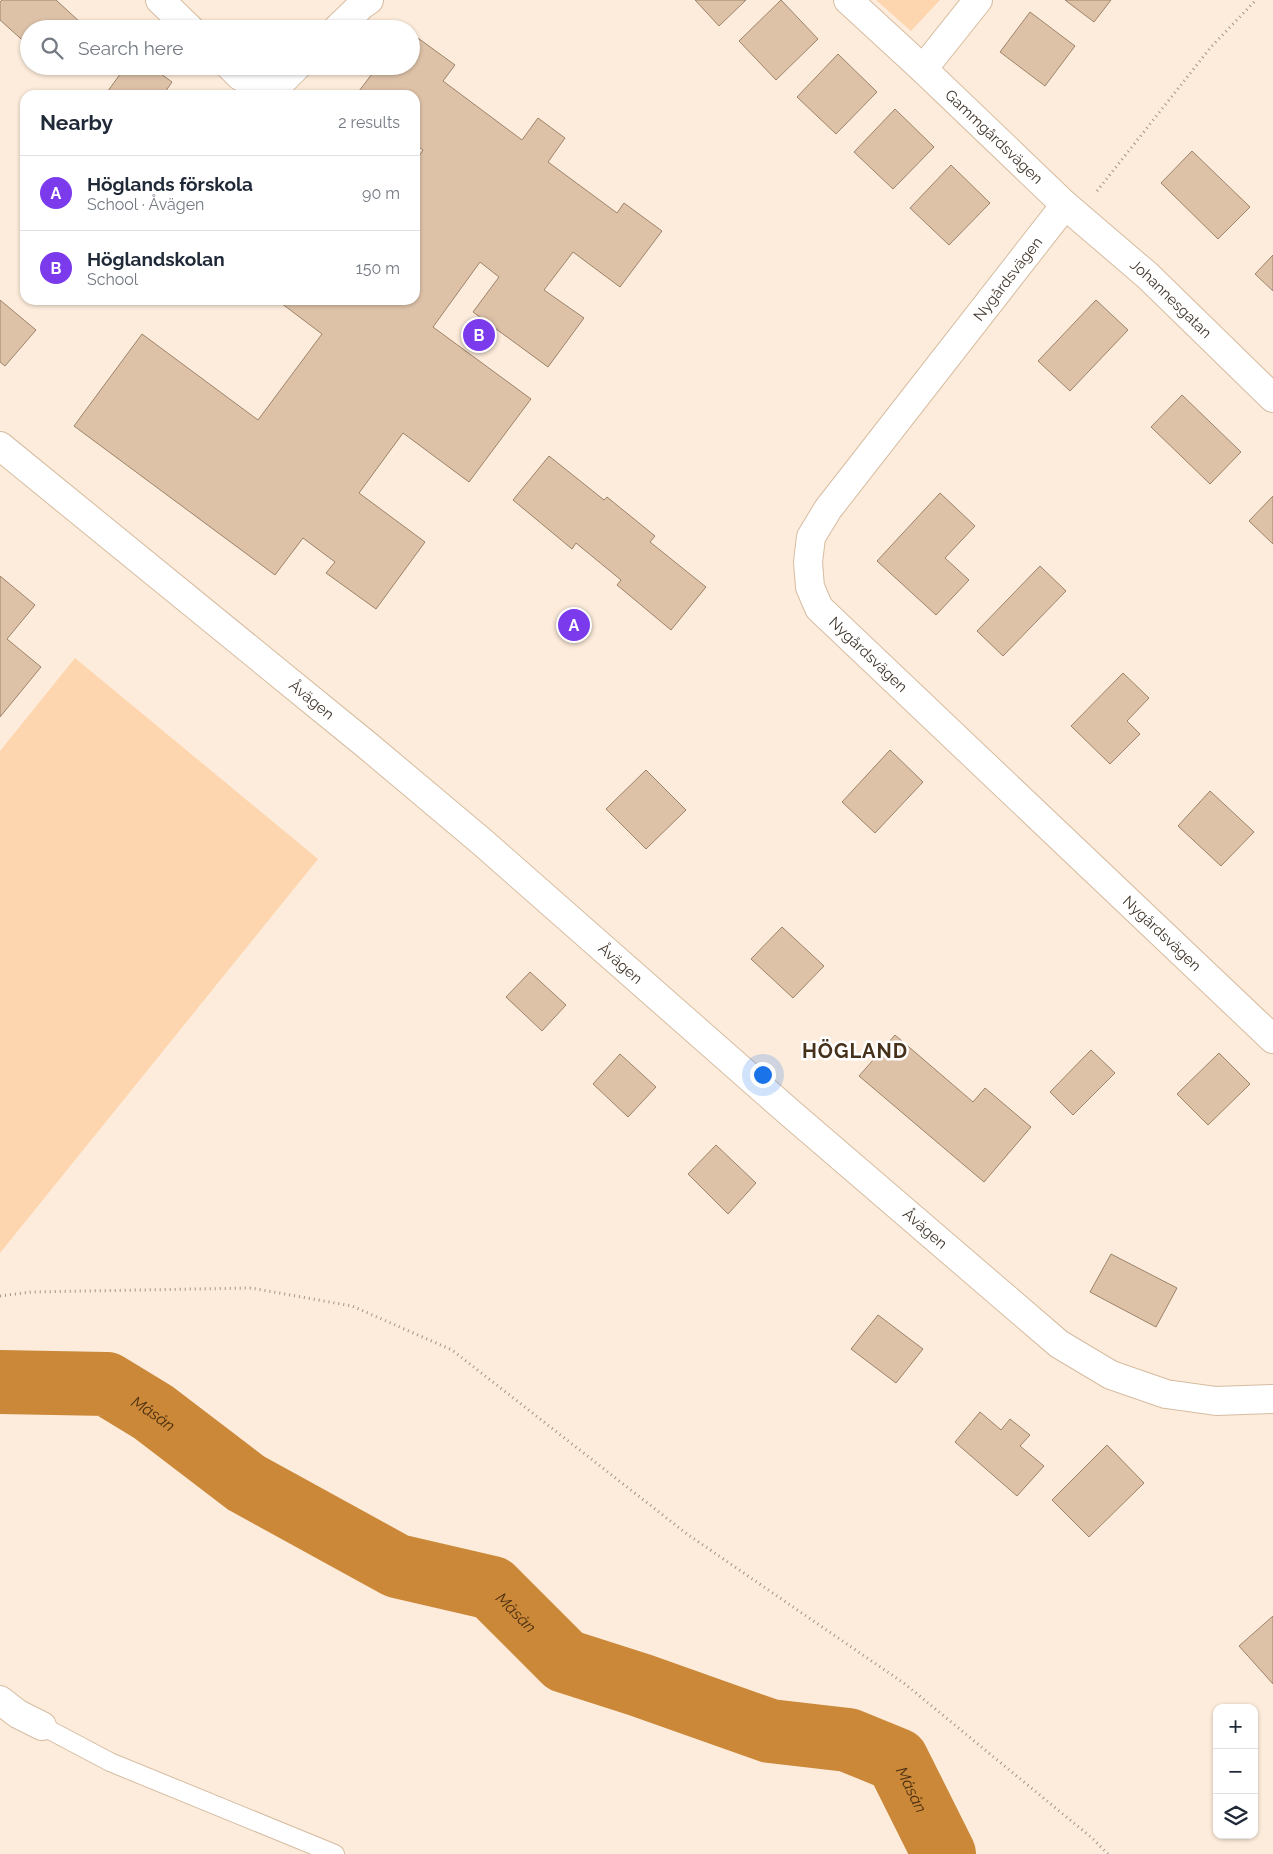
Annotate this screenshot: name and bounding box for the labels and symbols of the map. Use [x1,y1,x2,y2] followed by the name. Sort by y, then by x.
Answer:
[941,86,1046,188] street label: Gammgårdsvägen
[970,234,1046,324] street label: Nygårdsvägen
[1126,256,1215,342] street label: Johannesgatan
[463,316,495,354] pin: B
[558,606,590,644] pin: A
[825,613,911,696] street label: Nygårdsvägen
[286,676,338,724] street label: Åvägen
[1119,892,1205,975] street label: Nygårdsvägen
[595,939,646,988] street label: Åvägen
[802,1039,908,1063] district label: HÖGLAND
[750,1062,776,1088] your location
[899,1205,951,1253] street label: Åvägen
[128,1392,179,1436] water label: Måsån
[492,1589,540,1637] water label: Måsån
[892,1764,931,1816] water label: Måsån

